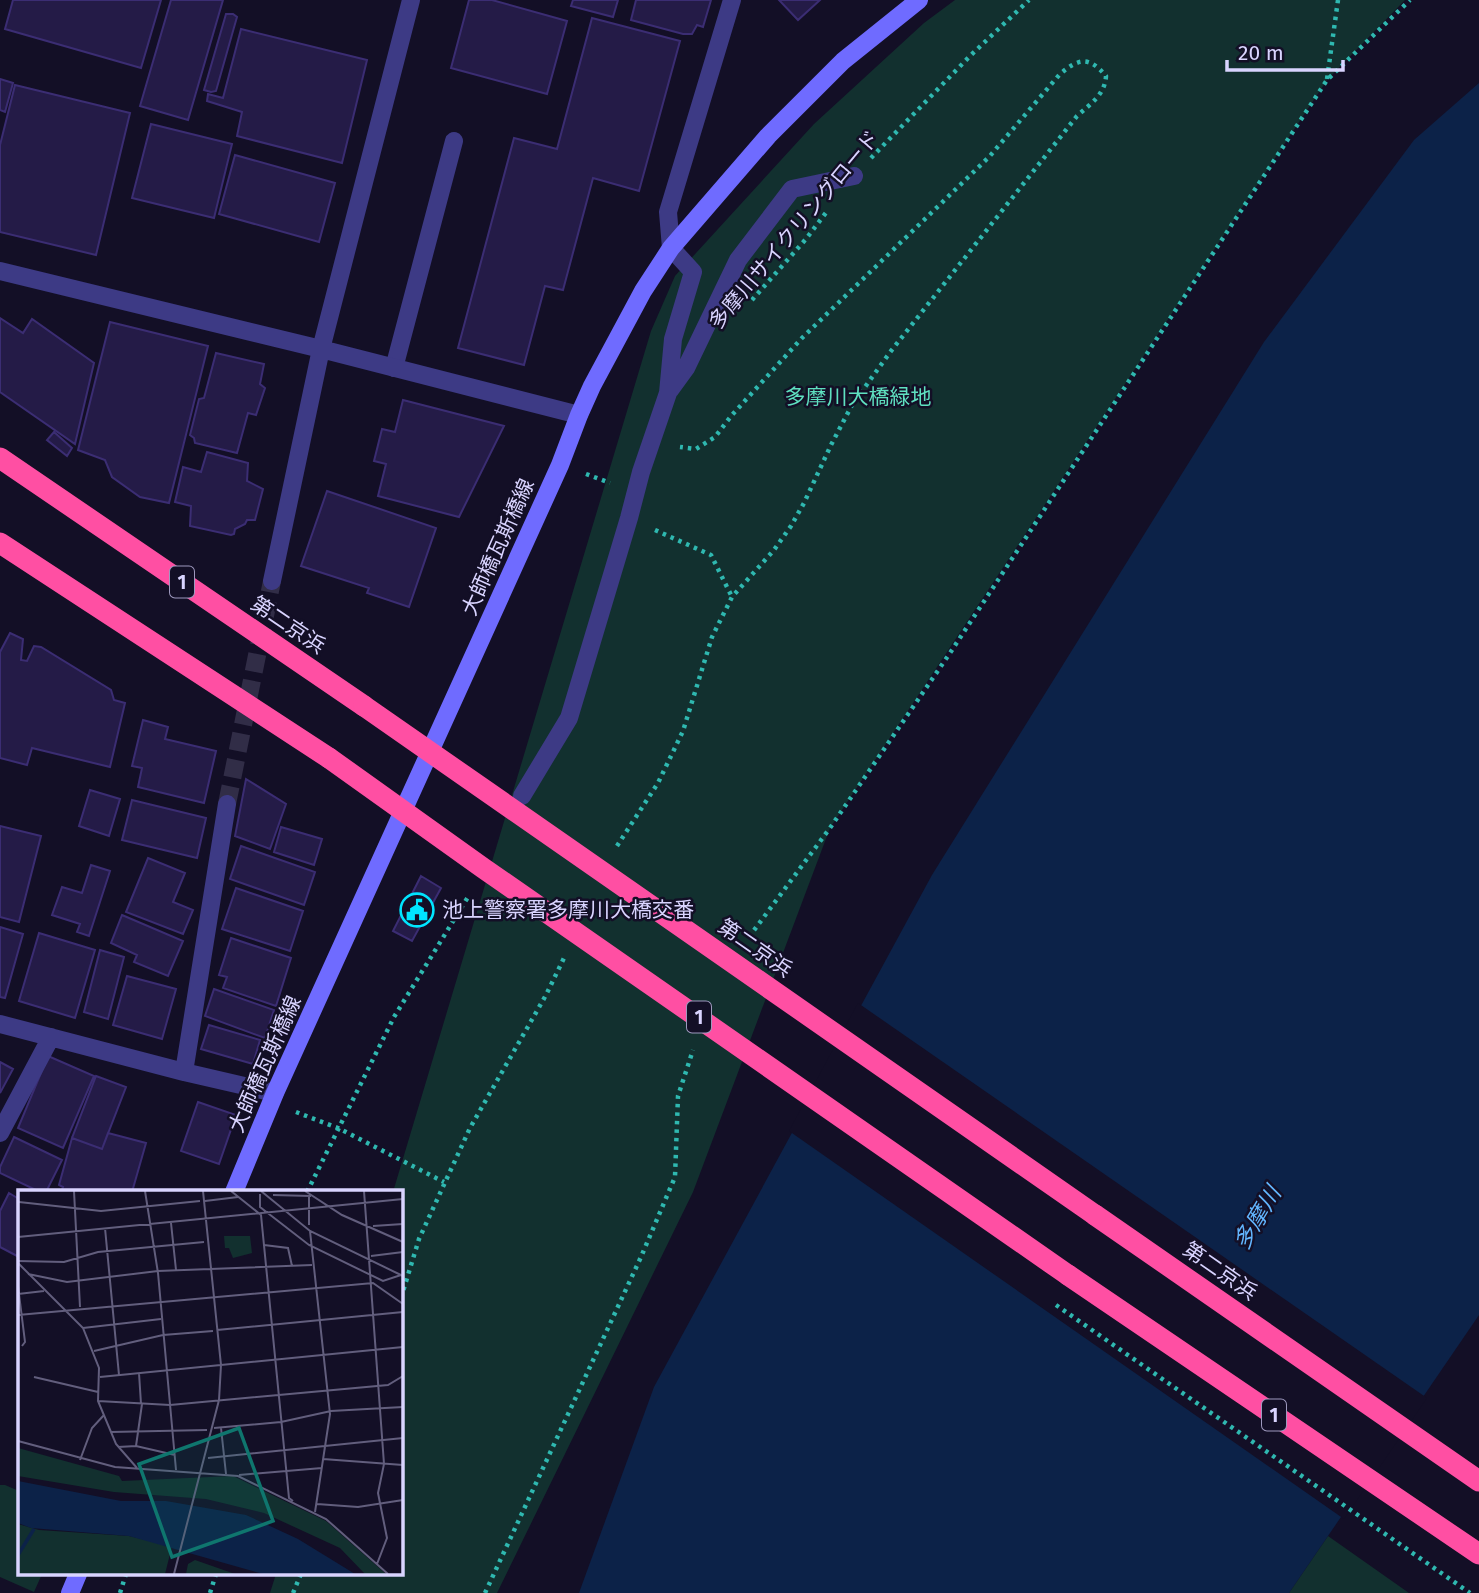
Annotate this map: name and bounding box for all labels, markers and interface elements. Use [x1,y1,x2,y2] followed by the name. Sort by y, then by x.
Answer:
[1227,28,1342,72] scale bar
[1238,40,1284,66] text: 20 m
[703,125,885,335] street label: 多摩川サイクリングロード
[785,384,932,410] park label: 多摩川大橋緑地
[456,475,540,619] street label: 大師橋瓦斯橋線
[170,566,194,597] road number: 1
[246,591,330,659] street label: 第二京浜
[398,891,436,929] public building icon: 池上警察署多摩川大橋交番
[442,897,694,923] place label: 池上警察署多摩川大橋交番
[713,913,797,983] street label: 第二京浜
[223,992,307,1136] street label: 大師橋瓦斯橋線
[687,1001,711,1032] road number: 1
[1227,1179,1288,1255] water label: 多摩川
[18,1190,402,1576] inset map
[1178,1236,1262,1306] street label: 第二京浜
[1262,1400,1286,1430] road number: 1

